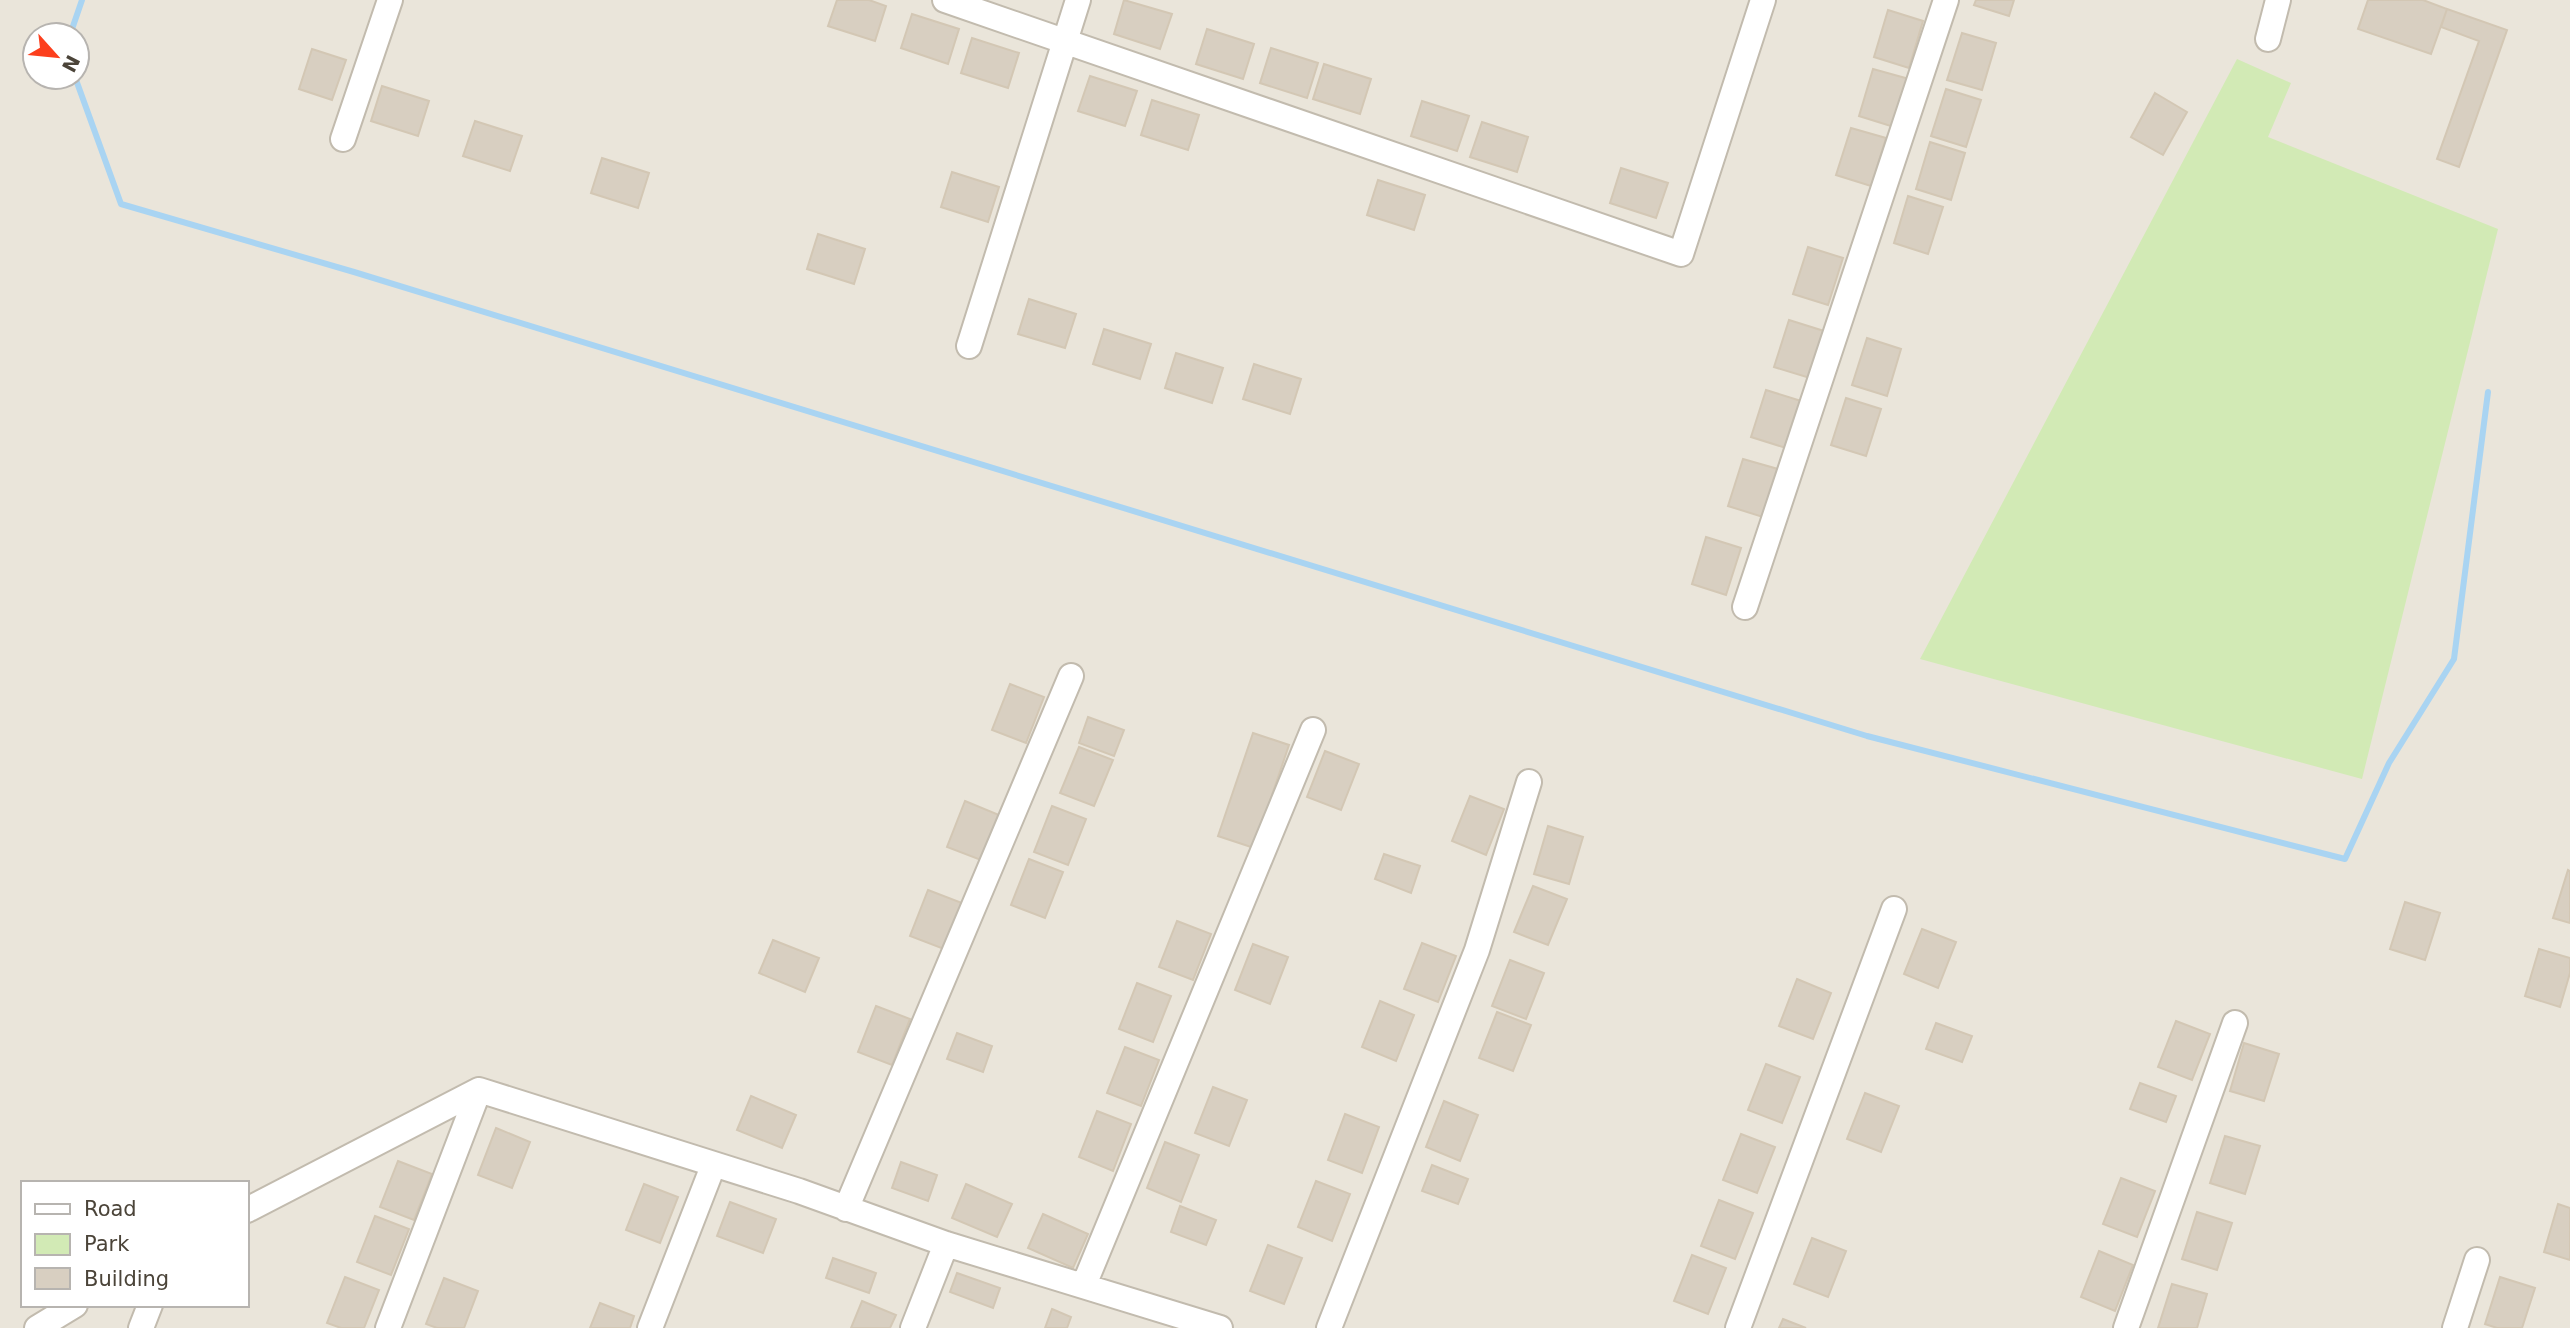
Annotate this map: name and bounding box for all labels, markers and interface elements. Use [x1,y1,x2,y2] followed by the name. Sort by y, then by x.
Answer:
[21,21,91,91] north arrow
[58,52,85,76] text: N
[21,1181,248,1307] legend
[84,1197,137,1221] text: Road
[84,1232,130,1256] text: Park
[84,1267,169,1291] text: Building

